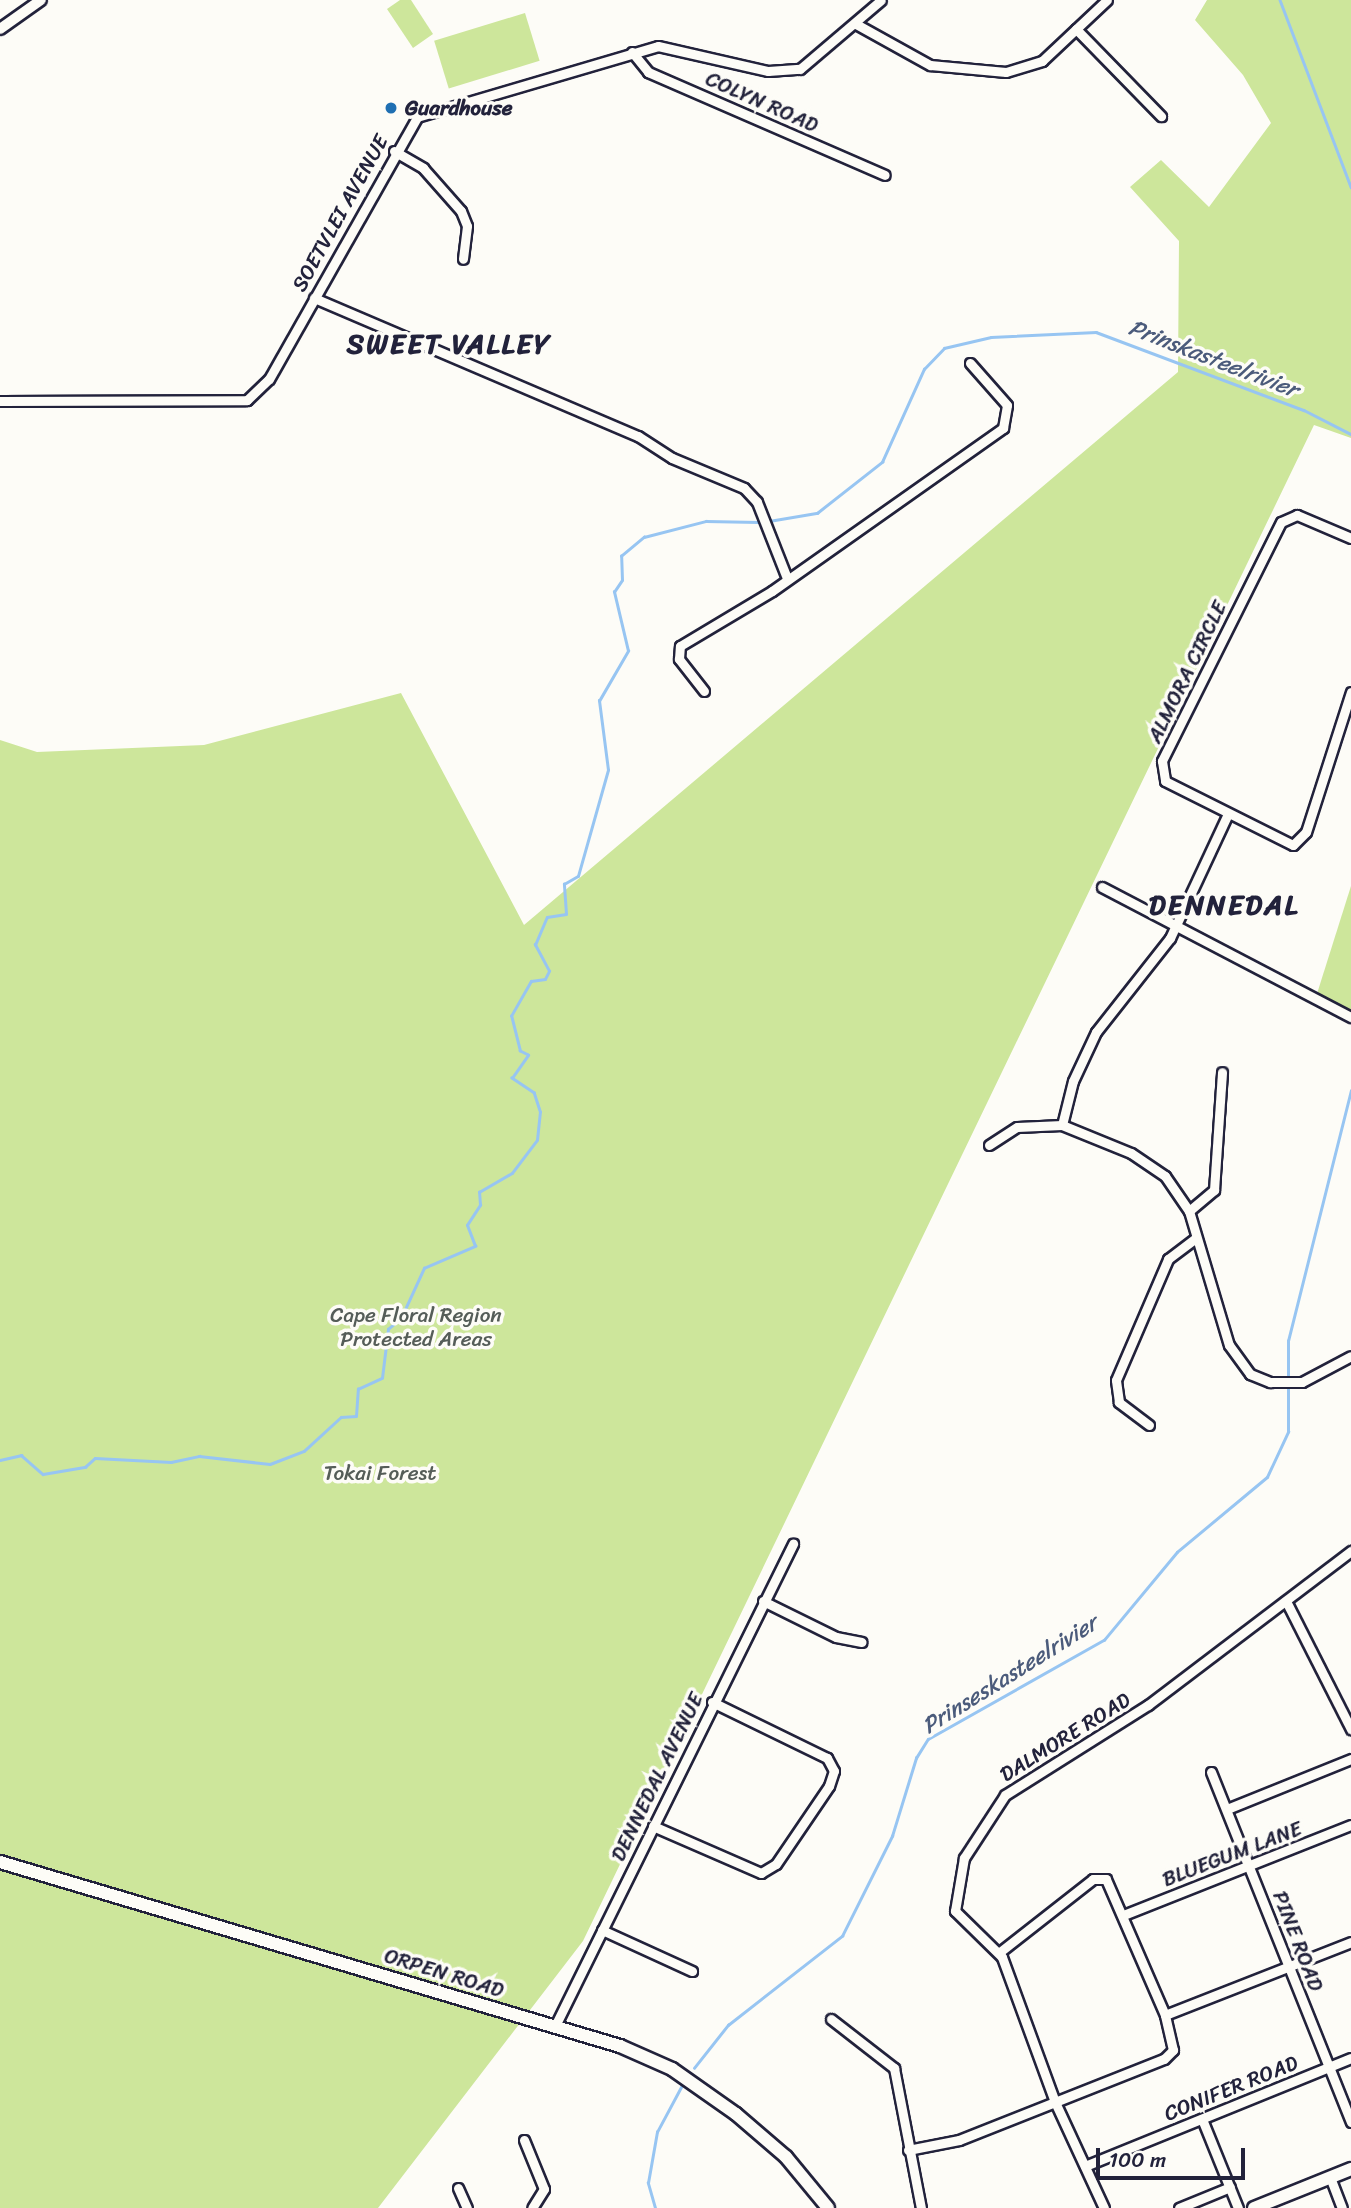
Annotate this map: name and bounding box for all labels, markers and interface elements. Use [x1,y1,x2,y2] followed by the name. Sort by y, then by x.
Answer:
[702,66,822,138] street label: COLYN ROAD
[405,95,513,121] place label: Guardhouse
[383,100,399,116] marker: Guardhouse
[287,130,393,296] street label: SOETVLEI AVENUE
[1125,314,1301,404] water label: Prinskasteelrivier
[349,327,549,361] district label: SWEET VALLEY
[1142,597,1232,747] street label: ALMORA CIRCLE
[1149,888,1299,922] district label: DENNEDAL
[330,1302,502,1352] park label: Cape Floral Region Protected Areas
[323,1460,437,1486] park label: Tokai Forest
[917,1610,1103,1740] water label: Prinseskasteelrivier
[995,1687,1135,1787] street label: DALMORE ROAD
[605,1689,709,1865] street label: DENNEDAL AVENUE
[1159,1816,1305,1892] street label: BLUEGUM LANE
[1267,1887,1329,1995] street label: PINE ROAD
[381,1943,507,2003] street label: ORPEN ROAD
[1161,2050,1301,2126] street label: CONIFER ROAD
[1099,2134,1248,2178] scale bar
[1109,2141,1166,2179] text: 100 m

